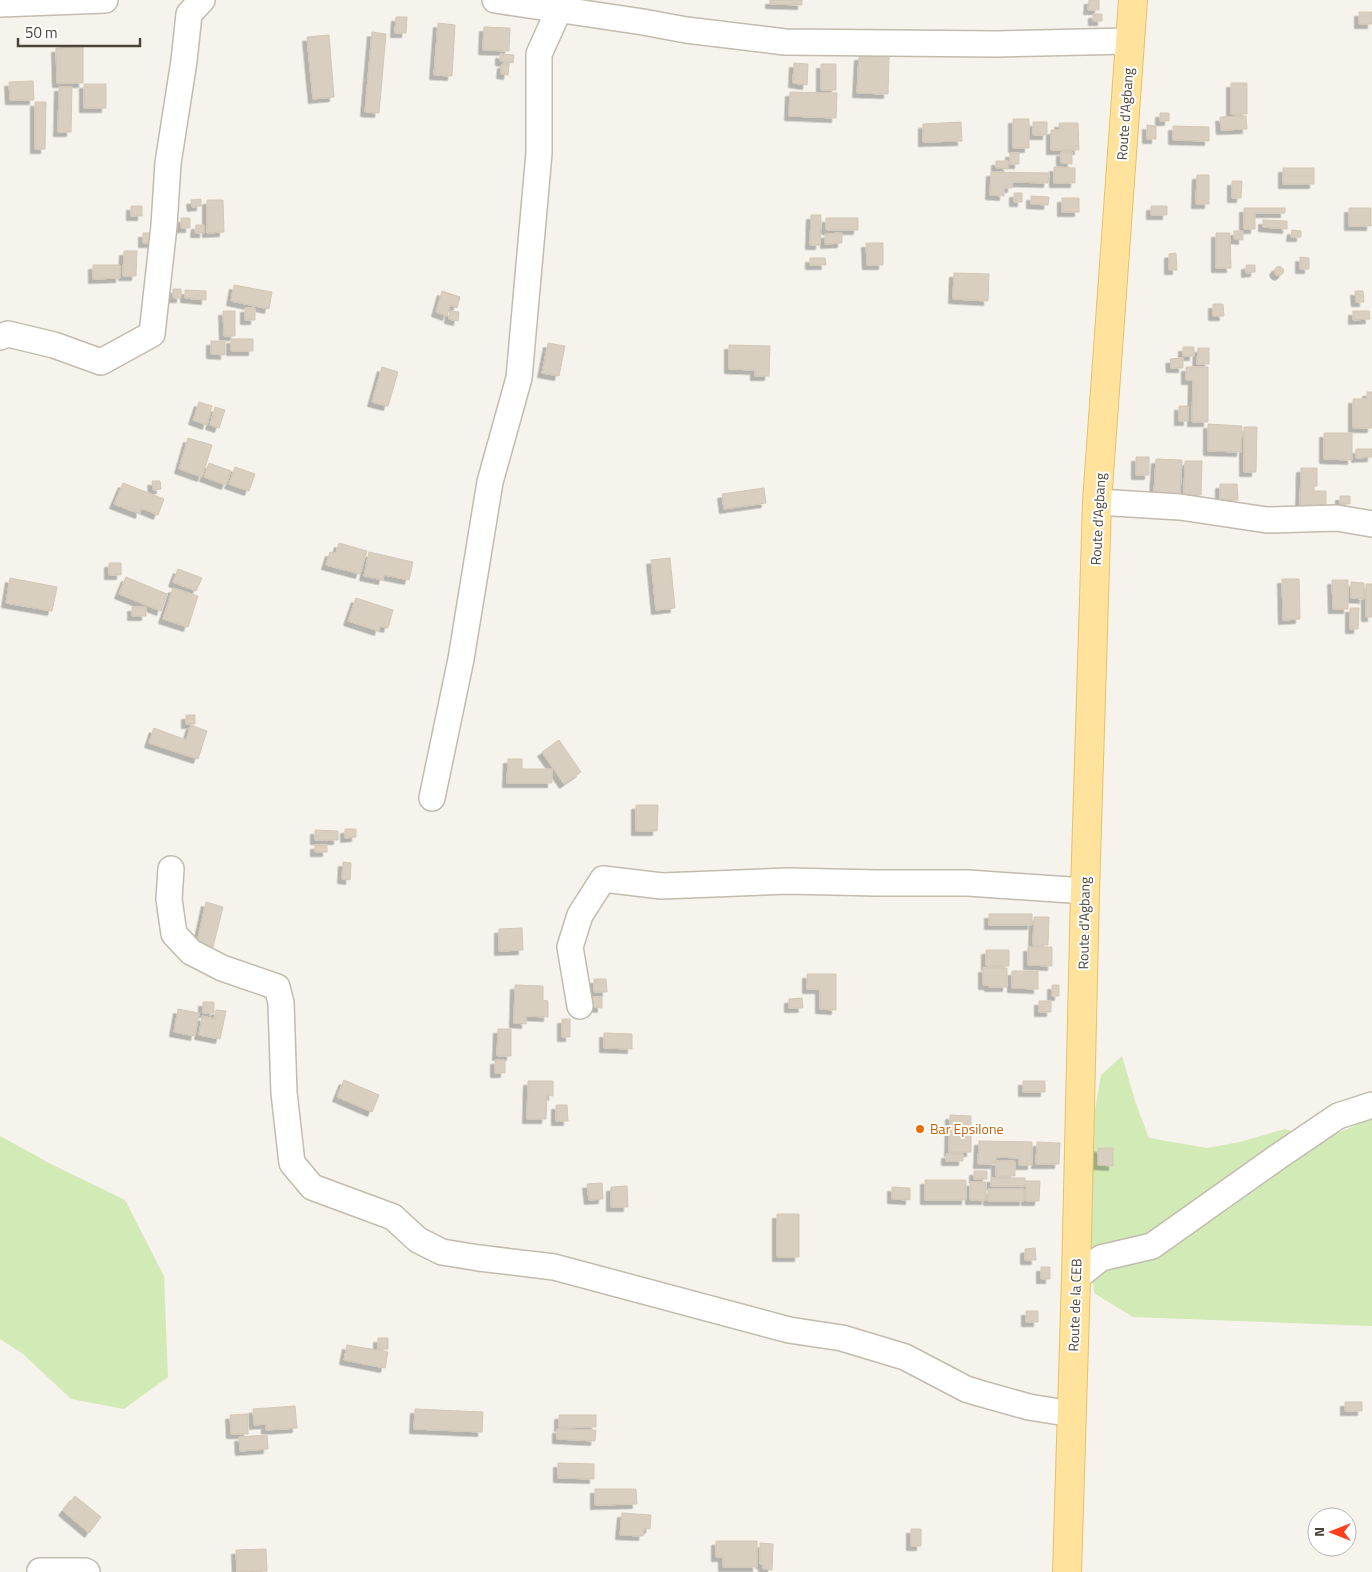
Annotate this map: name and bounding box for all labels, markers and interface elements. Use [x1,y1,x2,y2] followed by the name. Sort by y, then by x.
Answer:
[18,15,140,47] scale bar
[25,21,58,44] text: 50 m
[1111,67,1138,161] street label: Route d'Agbang
[1085,472,1110,566] street label: Route d'Agbang
[1072,877,1095,969] street label: Route d'Agbang
[930,1118,1003,1139] place label: Bar Epsilone
[914,1123,926,1135] marker: Bar Epsilone
[1062,1258,1087,1352] street label: Route de la CEB
[1307,1507,1357,1557] north arrow
[1308,1527,1329,1537] text: N

